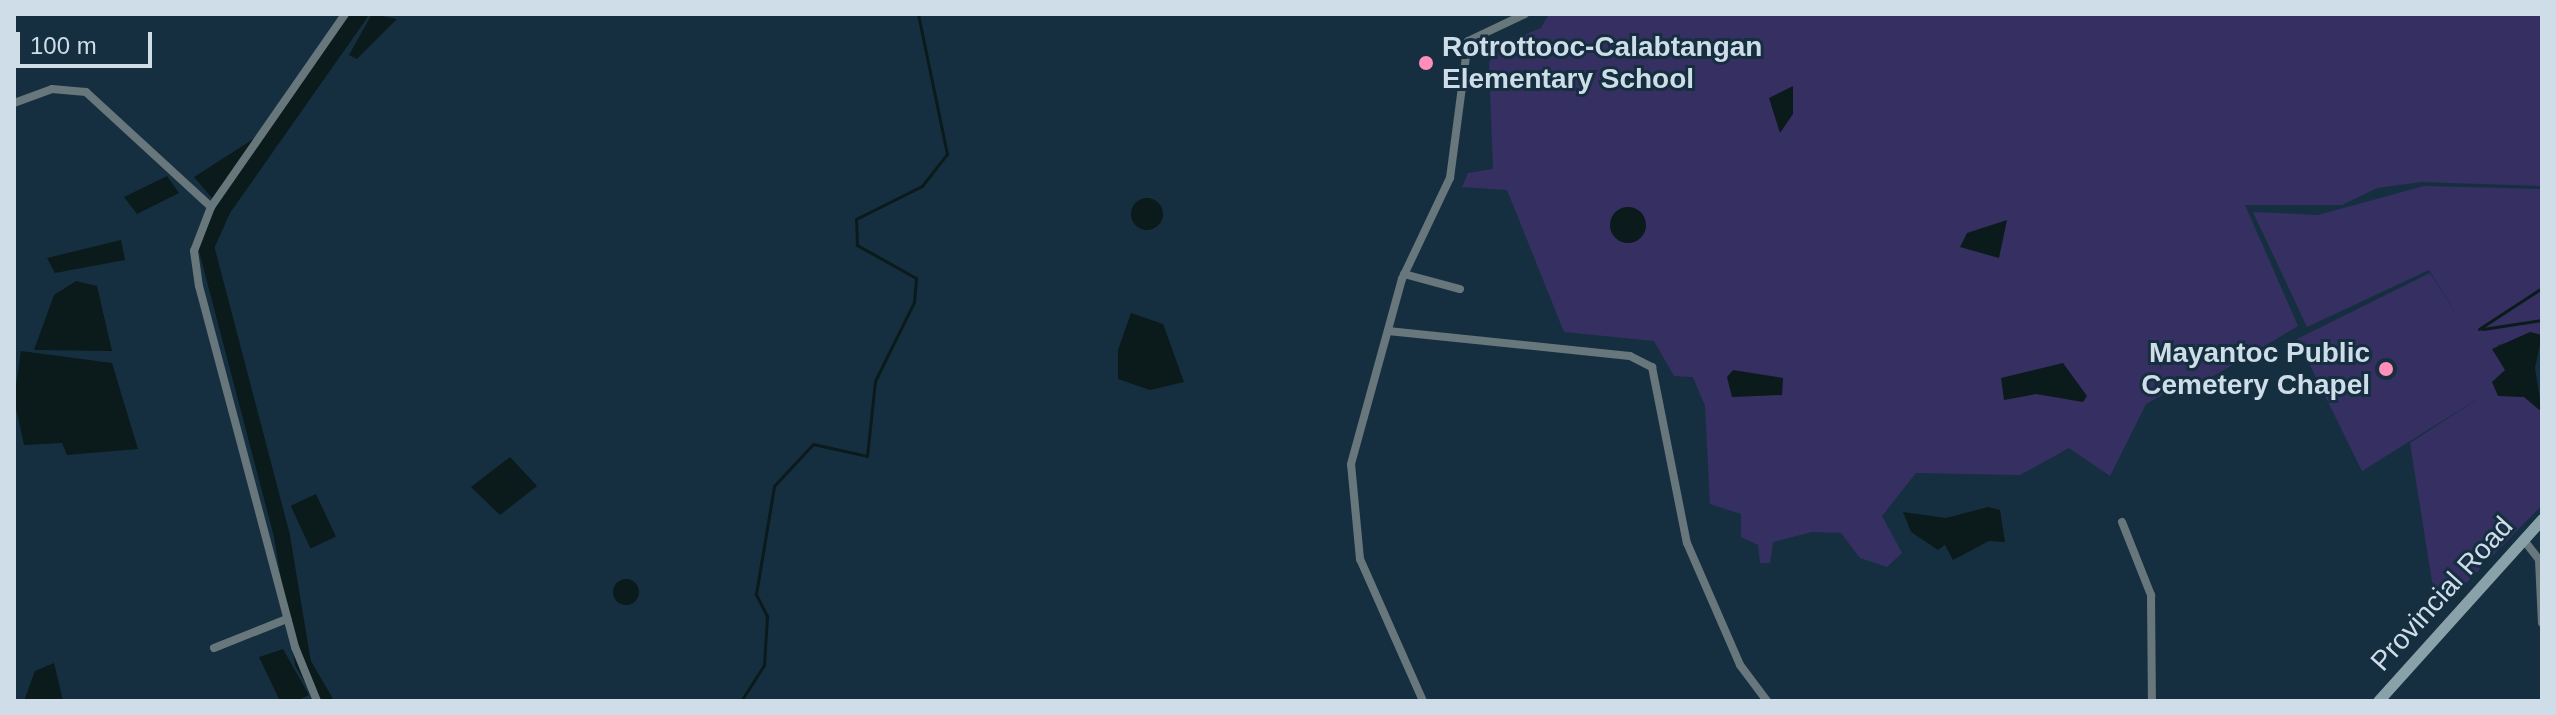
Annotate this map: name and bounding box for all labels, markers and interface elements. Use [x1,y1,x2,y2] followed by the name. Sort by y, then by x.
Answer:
[20,16,156,66] scale bar
[1442,30,1762,96] place label: Rotrottooc-Calabtangan Elementary School
[30,32,97,59] text: 100 m
[1417,54,1435,72] marker: Rotrottooc-Calabtangan Elementary School
[2141,336,2370,402] place label: Mayantoc Public Cemetery Chapel
[2377,360,2395,378] marker: Mayantoc Public Cemetery Chapel
[2364,510,2520,678] street label: Provincial Road

